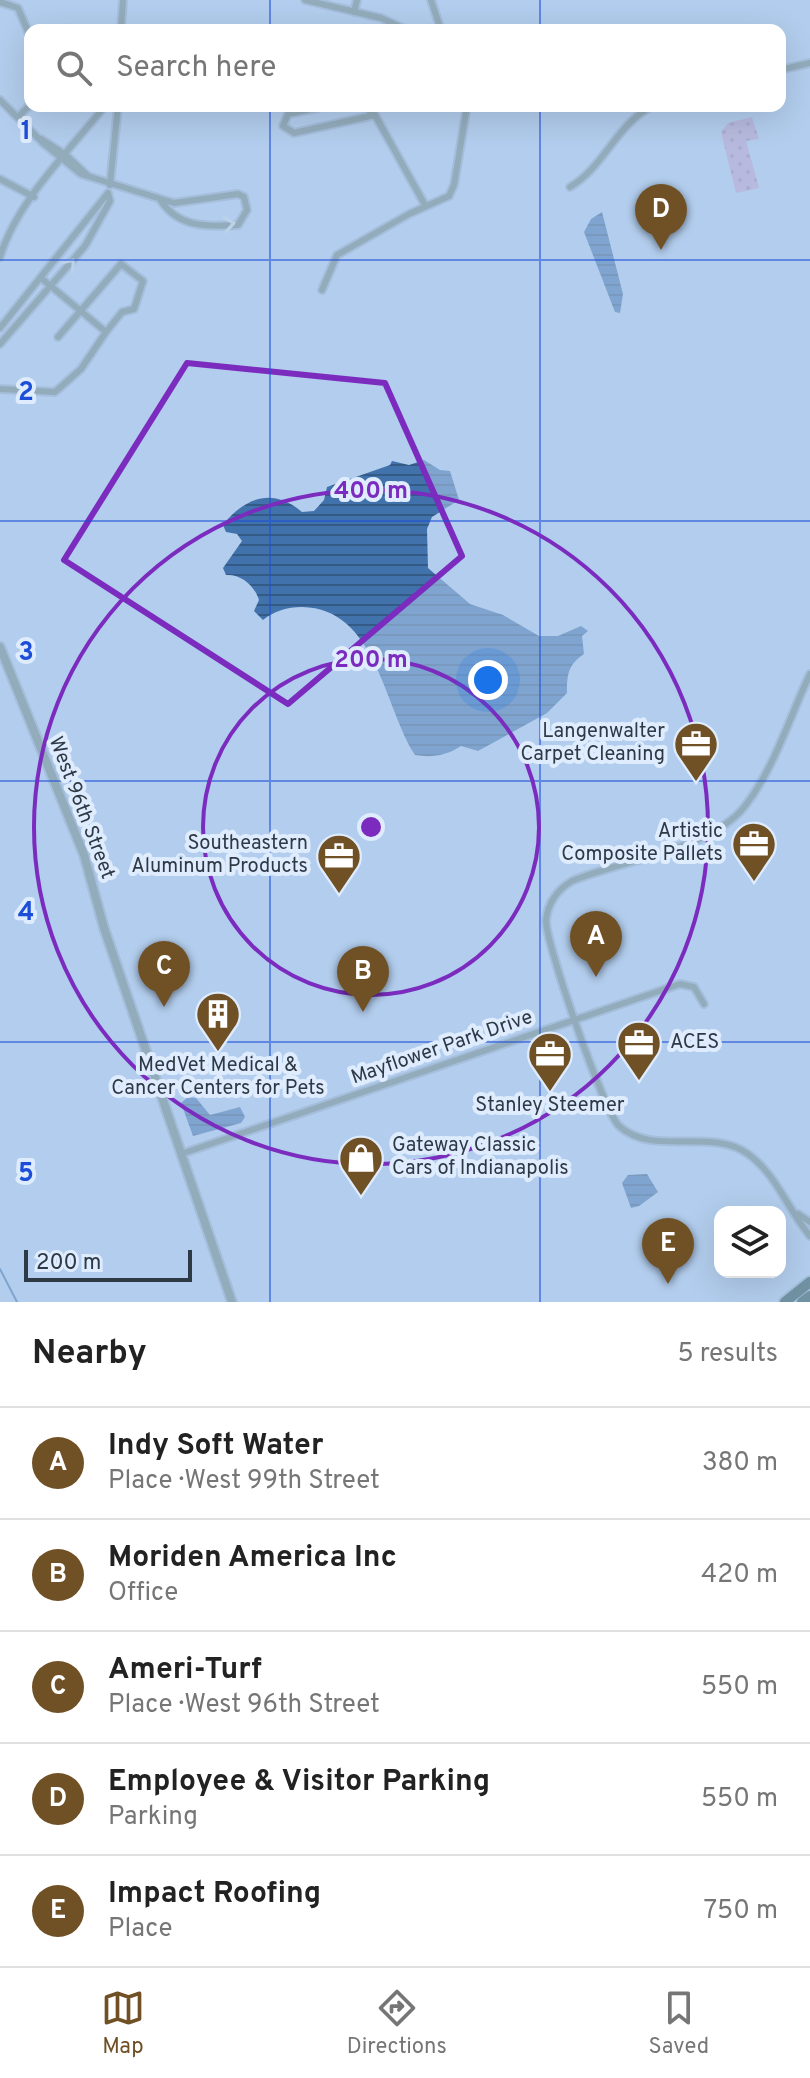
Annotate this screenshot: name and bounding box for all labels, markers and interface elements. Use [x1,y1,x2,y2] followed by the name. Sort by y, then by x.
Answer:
[24,24,786,112] search box
[52,46,96,90] icon: search
[116,50,276,87] text: Search here
[21,116,31,149] text: 1
[635,184,687,250] pin: D
[223,216,236,233] one-way arrow
[60,259,75,273] one-way arrow
[18,377,34,410] text: 2
[334,477,408,507] text: 400 m
[18,637,34,670] text: 3
[334,646,408,676] text: 200 m
[468,660,508,700] your location
[520,719,665,768] place label: Langenwalter Carpet Cleaning
[672,720,720,783] office icon: Langenwalter Carpet Cleaning
[42,733,120,883] street label: West 96th Street
[357,813,385,841] centre of rings
[561,819,723,868] place label: Artistic Composite Pallets
[730,820,778,883] office icon: Artistic Composite Pallets
[131,831,308,880] place label: Southeastern Aluminum Products
[315,832,363,895] office icon: Southeastern Aluminum Products
[18,897,34,930] text: 4
[570,911,622,977] pin: A
[138,941,190,1007] pin: C
[337,946,389,1012] pin: B
[194,990,242,1053] building icon: MedVet Medical & Cancer Centers for Pets
[348,1005,536,1091] street label: Mayflower Park Drive
[615,1019,663,1082] office icon: ACES
[526,1030,574,1093] office icon: Stanley Steemer
[670,1030,719,1056] place label: ACES
[111,1053,325,1102] place label: MedVet Medical & Cancer Centers for Pets
[475,1093,625,1119] place label: Stanley Steemer
[392,1133,569,1182] place label: Gateway Classic Cars of Indianapolis
[337,1134,385,1197] shop icon: Gateway Classic Cars of Indianapolis
[18,1158,34,1191] text: 5
[714,1206,786,1278] map controls
[714,1206,786,1278] button: layers
[642,1218,694,1284] pin: E
[24,1246,192,1282] scale bar
[36,1250,101,1277] text: 200 m
[32,1333,147,1376] text: Nearby
[677,1338,778,1371] text: 5 results
[108,1428,323,1465] text: Indy Soft Water
[49,1447,67,1480] text: A
[702,1447,778,1480] text: 380 m
[108,1465,380,1498] text: Place · West 99th Street
[108,1540,397,1577] text: Moriden America Inc
[49,1559,67,1592] text: B
[701,1559,778,1592] text: 420 m
[108,1577,178,1610] text: Office
[108,1652,262,1689] text: Ameri-Turf
[50,1671,66,1704] text: C
[701,1671,778,1704] text: 550 m
[108,1689,380,1722] text: Place · West 96th Street
[108,1764,490,1801] text: Employee & Visitor Parking
[49,1783,67,1816] text: D
[701,1783,778,1816] text: 550 m
[108,1801,198,1834] text: Parking
[108,1876,321,1913] text: Impact Roofing
[50,1895,66,1928] text: E
[704,1895,778,1928] text: 750 m
[108,1913,172,1946] text: Place
[101,1986,145,2061] tab: Map
[347,1986,447,2061] tab: Directions
[649,1986,709,2061] tab: Saved

